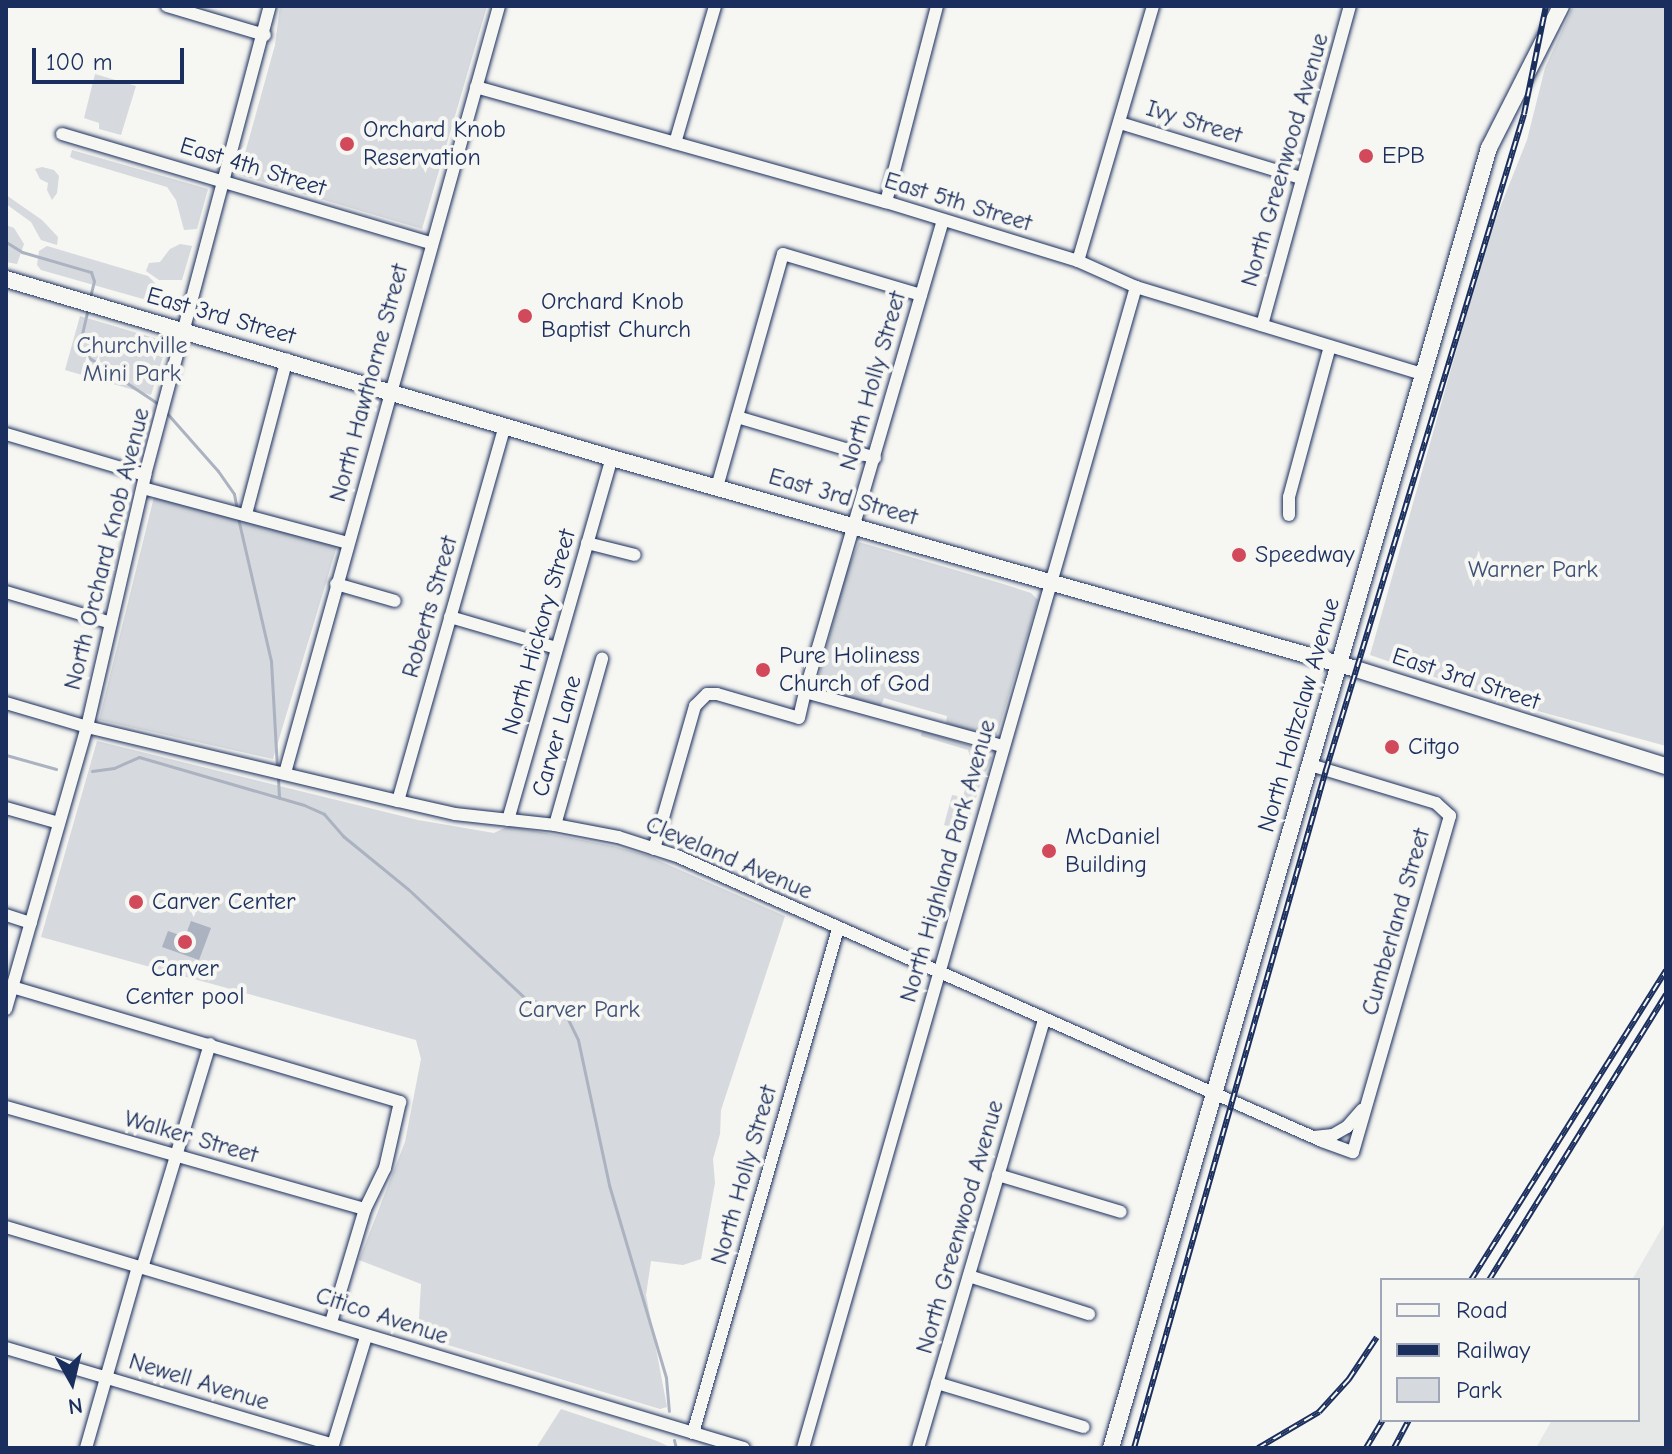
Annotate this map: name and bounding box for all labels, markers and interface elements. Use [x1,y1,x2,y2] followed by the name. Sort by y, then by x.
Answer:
[1235,30,1335,290] street label: North Greenwood Avenue
[36,32,188,82] scale bar
[46,48,113,76] text: 100 m
[1143,94,1245,150] street label: Ivy Street
[363,116,506,172] place label: Orchard Knob Reservation
[177,131,329,203] street label: East 4th Street
[338,135,356,153] marker: Orchard Knob Reservation
[1382,142,1425,170] place label: EPB
[1357,147,1375,165] marker: EPB
[881,166,1035,238] street label: East 5th Street
[323,261,415,505] street label: North Hawthorne Street
[143,281,299,351] street label: East 3rd Street
[541,288,691,344] place label: Orchard Knob Baptist Church
[834,288,912,474] street label: North Holly Street
[516,307,534,325] marker: Orchard Knob Baptist Church
[76,332,188,388] park label: Churchville Mini Park
[58,405,156,693] street label: North Orchard Knob Avenue
[765,462,921,532] street label: East 3rd Street
[496,526,582,738] street label: North Hickory Street
[396,533,464,681] street label: Roberts Street
[1255,541,1355,569] place label: Speedway
[1230,546,1248,564] marker: Speedway
[1468,556,1598,584] park label: Warner Park
[1252,595,1346,835] street label: North Holtzclaw Avenue
[779,642,930,698] place label: Pure Holiness Church of God
[1389,642,1543,716] street label: East 3rd Street
[754,661,772,679] marker: Pure Holiness Church of God
[526,672,588,800] street label: Carver Lane
[894,716,1002,1006] street label: North Highland Park Avenue
[1408,733,1460,761] place label: Citgo
[1383,738,1401,756] marker: Citgo
[641,810,817,906] street label: Cleveland Avenue
[1065,823,1160,879] place label: McDaniel Building
[1356,825,1436,1019] street label: Cumberland Street
[1040,842,1058,860] marker: McDaniel Building
[152,888,296,916] place label: Carver Center
[127,893,145,911] marker: Carver Center
[176,933,194,951] marker: Carver Center pool
[125,955,245,1011] place label: Carver Center pool
[518,996,640,1024] park label: Carver Park
[705,1082,783,1268] street label: North Holly Street
[910,1097,1010,1357] street label: North Greenwood Avenue
[121,1104,261,1170] street label: Walker Street
[1380,1278,1640,1422] legend
[312,1281,452,1351] street label: Citico Avenue
[1456,1296,1508,1324] text: Road
[1456,1336,1530,1364] text: Railway
[32,1342,112,1422] north arrow
[125,1347,273,1417] street label: Newell Avenue
[1456,1376,1502,1404] text: Park
[66,1392,84,1420] text: N

